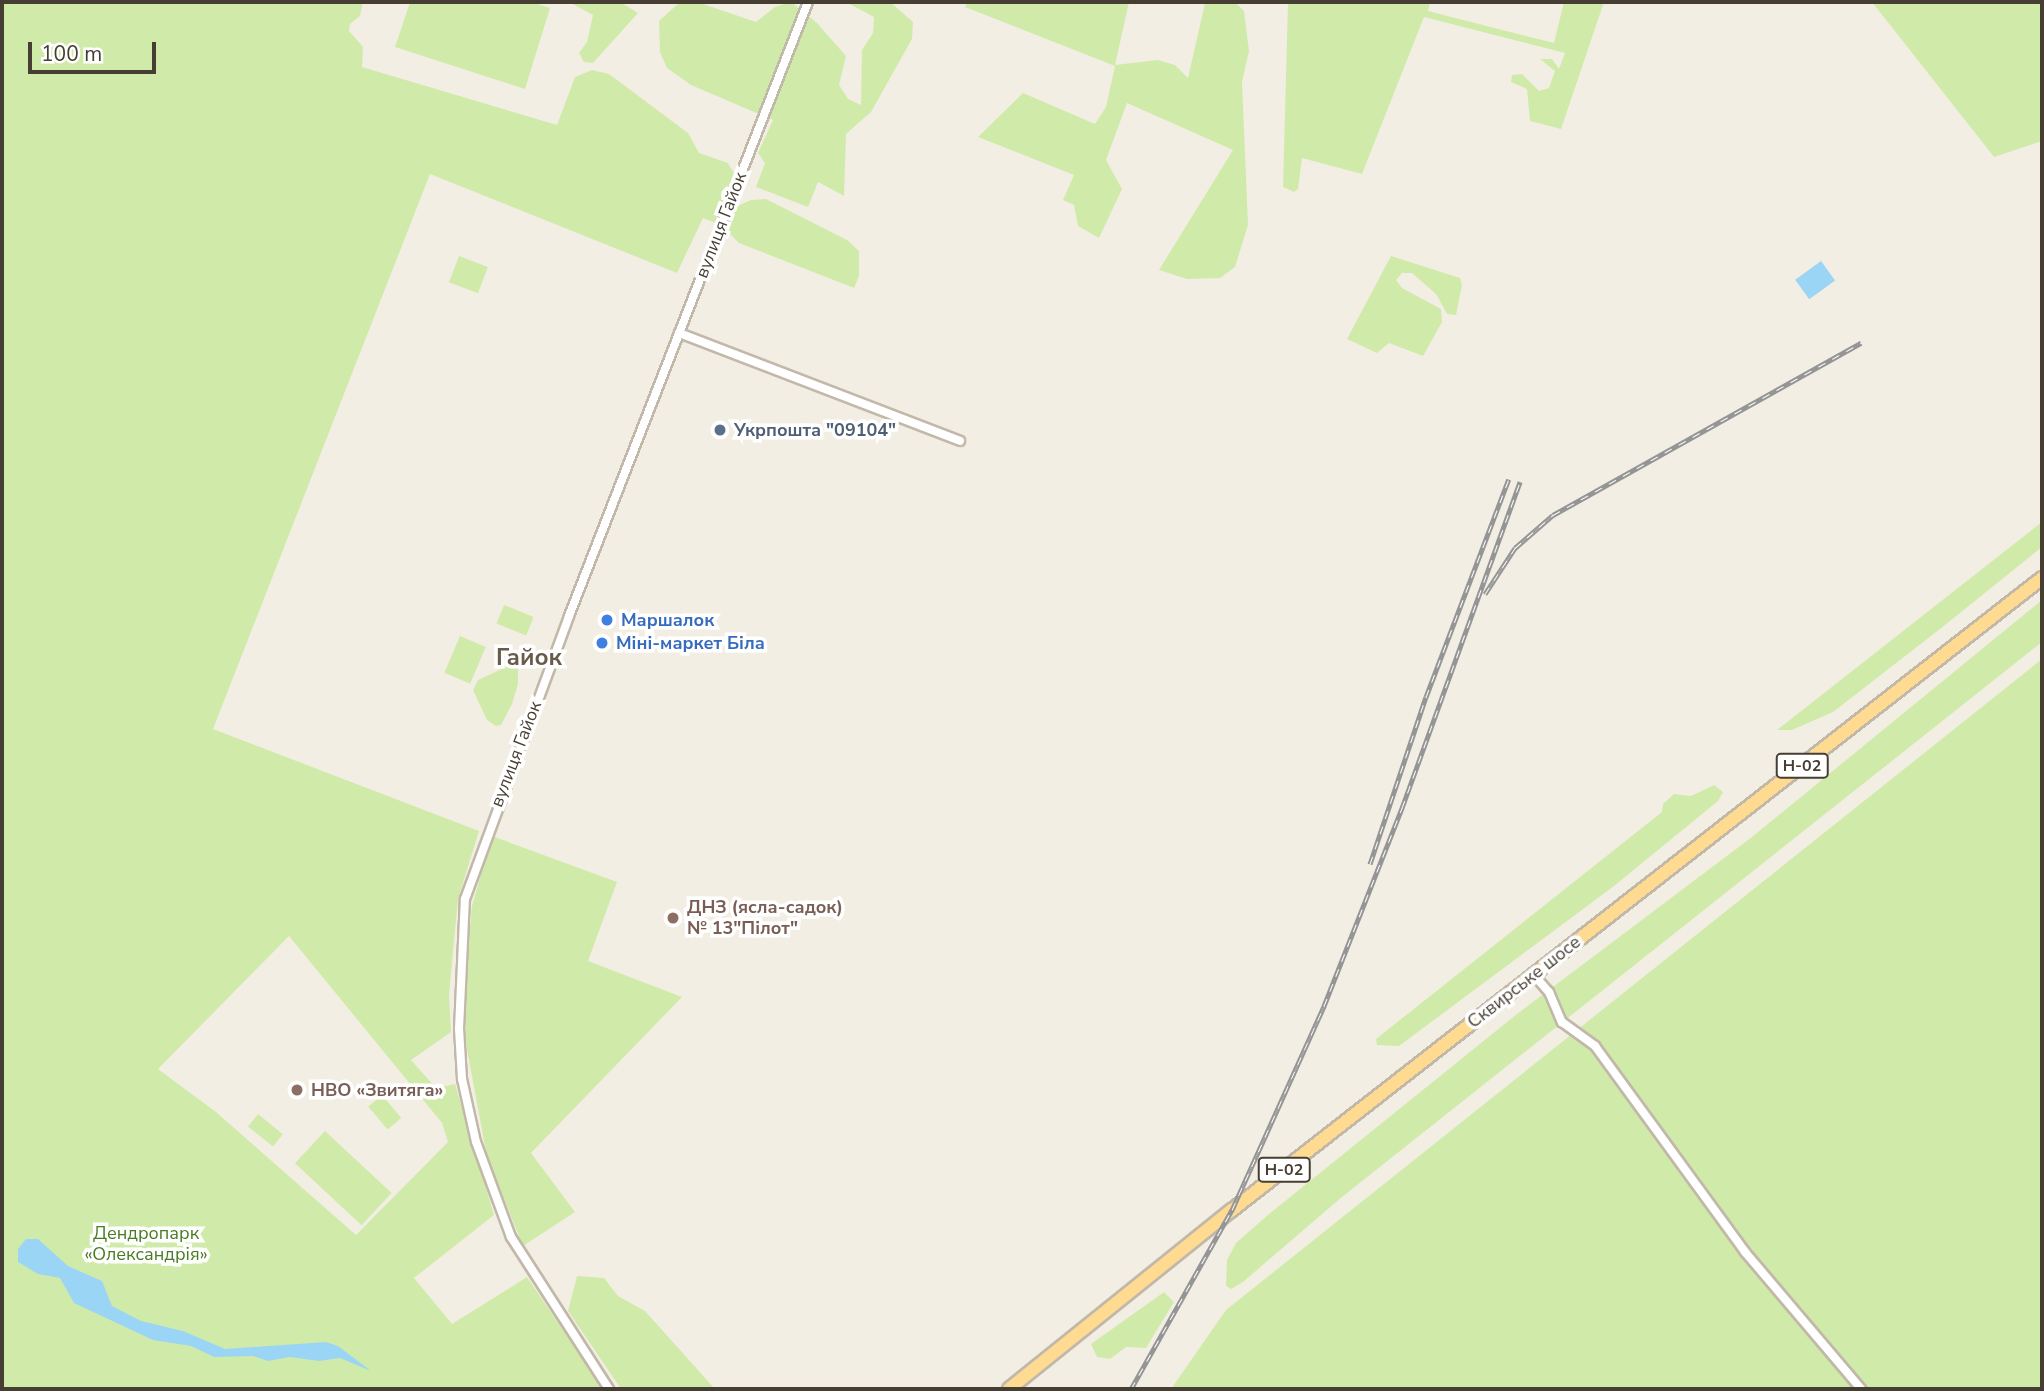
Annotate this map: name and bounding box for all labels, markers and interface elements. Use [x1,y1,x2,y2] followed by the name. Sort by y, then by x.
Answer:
[32,28,159,72] scale bar
[41,40,102,68] text: 100 m
[691,169,751,281] street label: вулиця Гайок
[734,419,896,441] place label: Укрпошта "09104"
[712,422,728,438] marker: Укрпошта "09104"
[621,609,714,631] place label: Маршалок
[599,612,615,628] marker: Маршалок
[616,632,765,654] place label: Міні-маркет Біла
[594,635,610,651] marker: Міні-маркет Біла
[496,644,562,672] district label: Гайок
[486,698,546,810] street label: вулиця Гайок
[1774,754,1830,778] road number: Н-02
[687,897,843,940] place label: ДНЗ (ясла-садок) № 13"Пілот"
[665,910,681,926] marker: ДНЗ (ясла-садок) № 13"Пілот"
[1463,931,1585,1033] street label: Сквирське шосе
[311,1079,444,1101] place label: НВО «Звитяга»
[289,1082,305,1098] marker: НВО «Звитяга»
[1256,1158,1312,1182] road number: Н-02
[84,1223,208,1266] park label: Дендропарк «Олександрія»

